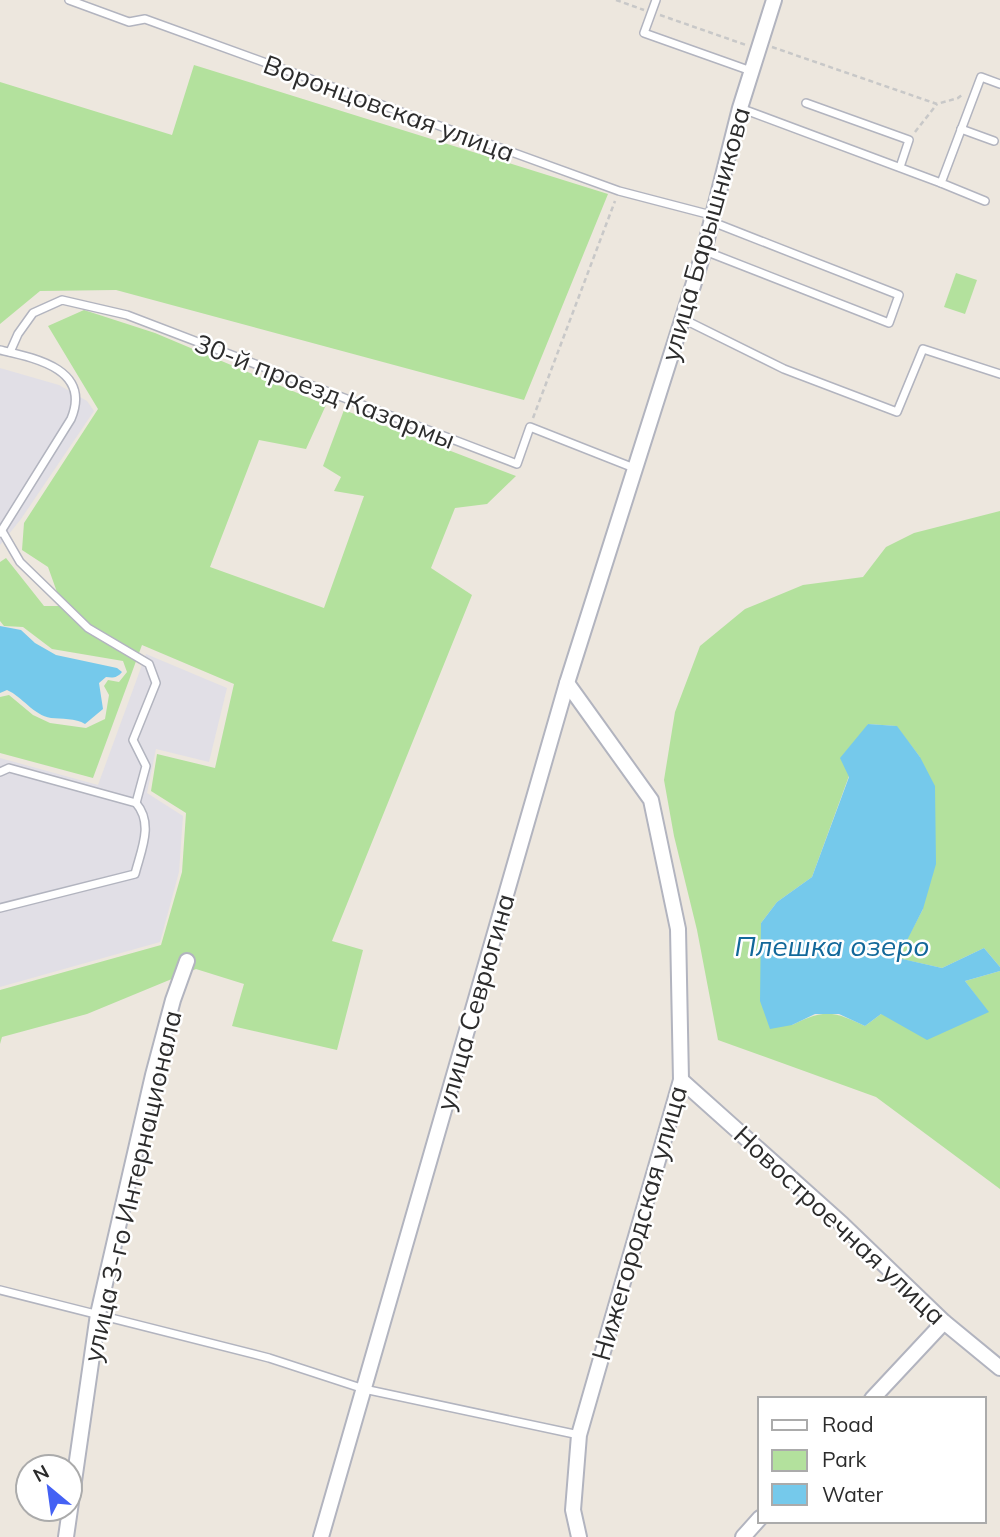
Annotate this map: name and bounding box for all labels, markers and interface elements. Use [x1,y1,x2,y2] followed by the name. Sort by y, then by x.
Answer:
[259,47,519,169] street label: Воронцовская улица
[653,103,757,365] street label: улица Барышникова
[190,326,460,456] street label: 30-й проезд Казармы
[428,890,522,1114] street label: улица Севрюгина
[734,928,930,963] water label: Плешка озеро
[75,1007,189,1365] street label: улица 3-го Интернационала
[584,1082,694,1364] street label: Нижегородская улица
[727,1118,953,1332] street label: Новостроечная улица
[758,1397,986,1523] legend
[822,1411,873,1437] text: Road
[822,1446,866,1472] text: Park
[14,1453,84,1523] north arrow
[29,1459,53,1487] text: N
[822,1481,883,1507] text: Water

